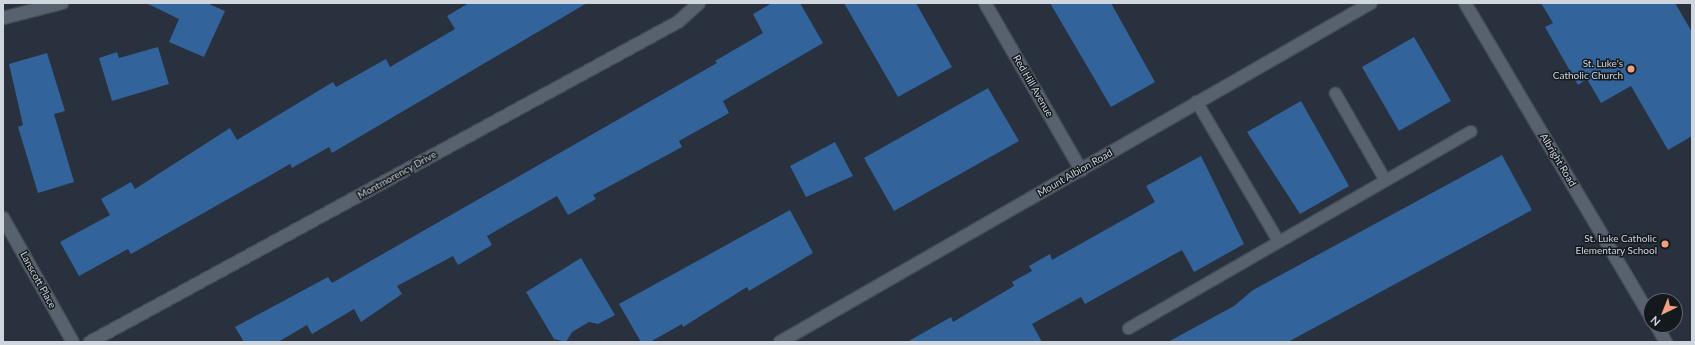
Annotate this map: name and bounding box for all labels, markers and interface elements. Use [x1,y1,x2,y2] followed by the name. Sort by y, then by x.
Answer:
[1010,53,1056,119] street label: Red Hill Avenue
[1553,57,1623,80] place label: St. Luke's Catholic Church
[1626,64,1636,74] marker: St. Luke's Catholic Church
[1537,131,1579,189] street label: Albright Road
[1035,147,1115,199] street label: Mount Albion Road
[355,148,439,202] street label: Montmorency Drive
[1575,232,1657,256] place label: St. Luke Catholic Elementary School
[1660,239,1670,249] marker: St. Luke Catholic Elementary School
[17,250,59,310] street label: Lanscott Place
[1643,293,1683,333] north arrow
[1648,314,1663,329] text: N

